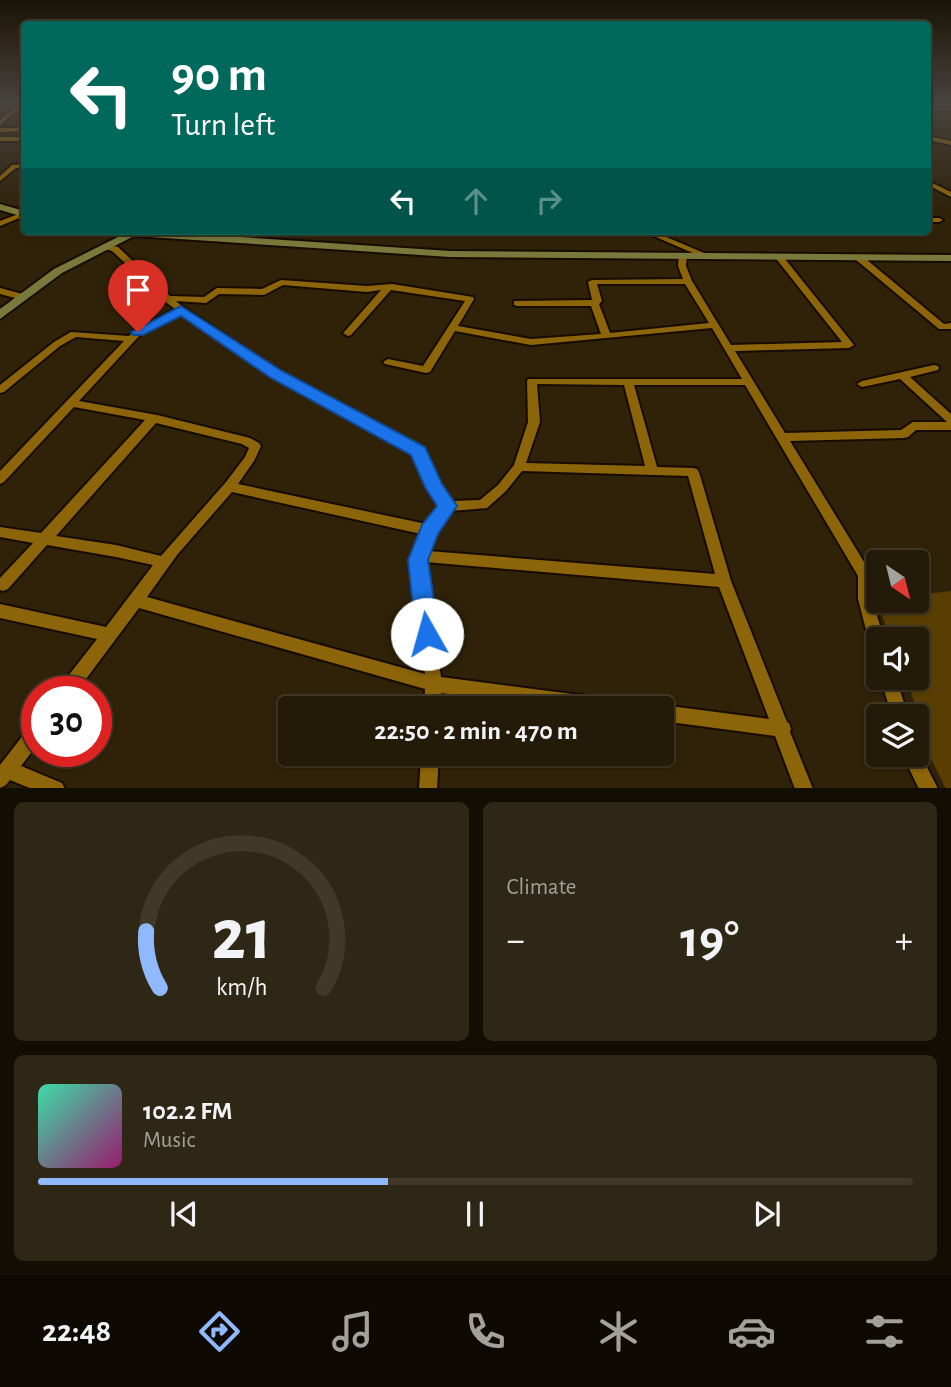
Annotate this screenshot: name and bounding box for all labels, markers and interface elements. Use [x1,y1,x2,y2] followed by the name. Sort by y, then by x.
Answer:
[56,49,147,140] icon: left
[171,51,267,100] text: 90 m
[171,109,275,141] text: Turn left
[384,182,422,220] icon: left
[457,182,495,220] icon: ahead
[530,182,568,220] icon: right
[108,260,168,332] pin
[119,271,157,309] icon: arrive
[866,550,929,612] north arrow
[866,550,929,767] map controls
[390,597,464,671] position arrow
[866,627,929,690] button: sound
[21,676,112,767] speed limit sign: 30
[866,704,929,767] button: layers
[374,718,578,744] text: 22:50 · 2 min · 470 m
[507,876,576,899] text: Climate
[211,900,272,973] text: 21
[680,914,739,966] text: 19°
[507,922,525,960] text: −
[895,922,913,960] text: +
[215,974,267,999] text: km/h
[143,1098,233,1124] text: 102.2 FM
[143,1129,195,1152] text: Music
[165,1195,203,1233] icon: previous
[456,1195,494,1233] icon: pause
[748,1195,786,1233] icon: next
[195,1307,244,1356] icon: directions
[328,1307,377,1356] icon: music
[461,1307,510,1356] icon: phone
[594,1307,643,1356] icon: climate
[727,1307,776,1356] icon: car
[860,1307,909,1356] icon: filters
[42,1315,111,1347] text: 22:48

